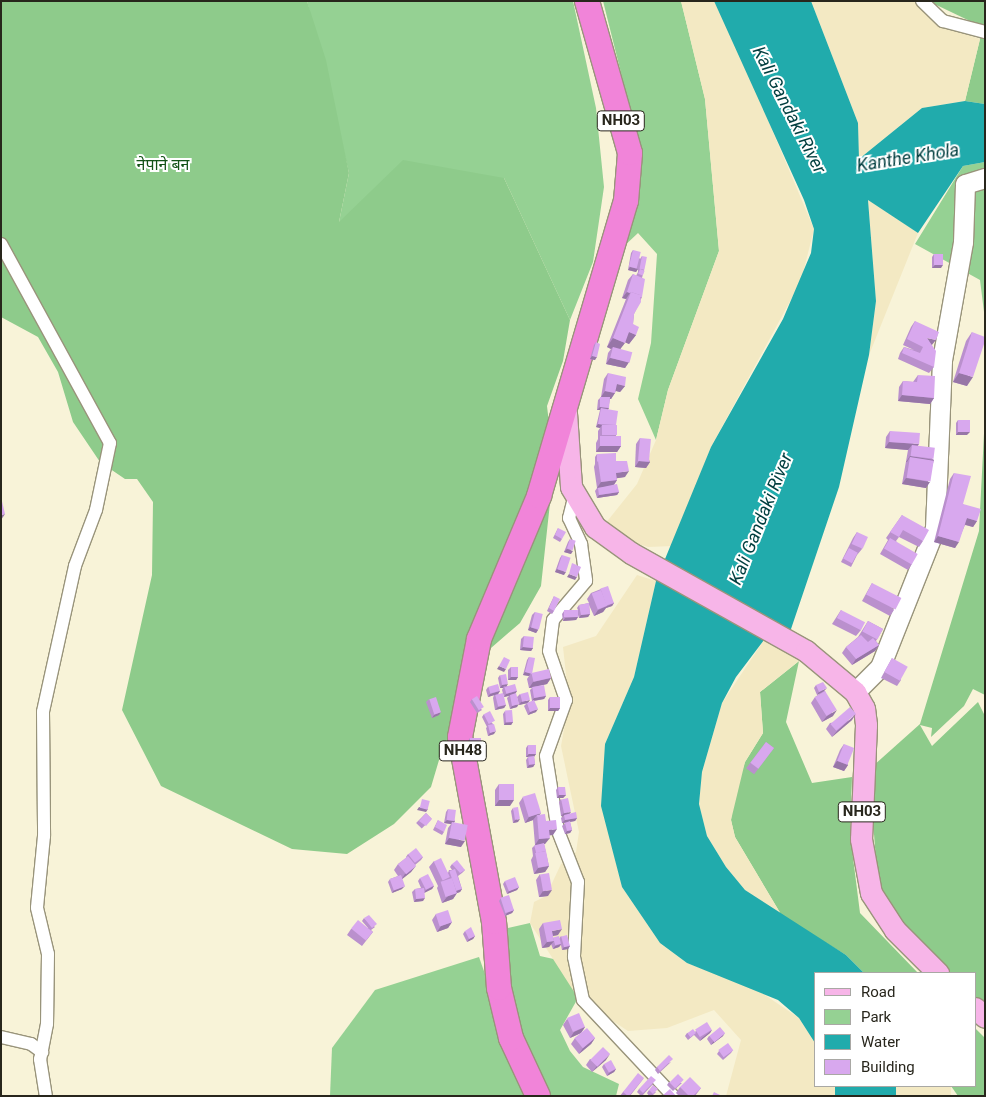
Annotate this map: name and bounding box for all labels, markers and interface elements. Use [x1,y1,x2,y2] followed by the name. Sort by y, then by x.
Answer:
[748,43,830,177] water label: Kali Gandaki River
[596,108,646,134] road number: NH03
[855,139,961,177] water label: Kanthe Khola
[137,155,189,175] park label: नेपाने बन
[725,450,797,588] water label: Kali Gandaki River
[438,738,488,764] road number: NH48
[837,800,887,824] road number: NH03
[814,972,976,1087] legend
[861,983,895,1001] text: Road
[861,1008,891,1026] text: Park
[861,1033,900,1051] text: Water
[861,1058,915,1076] text: Building

